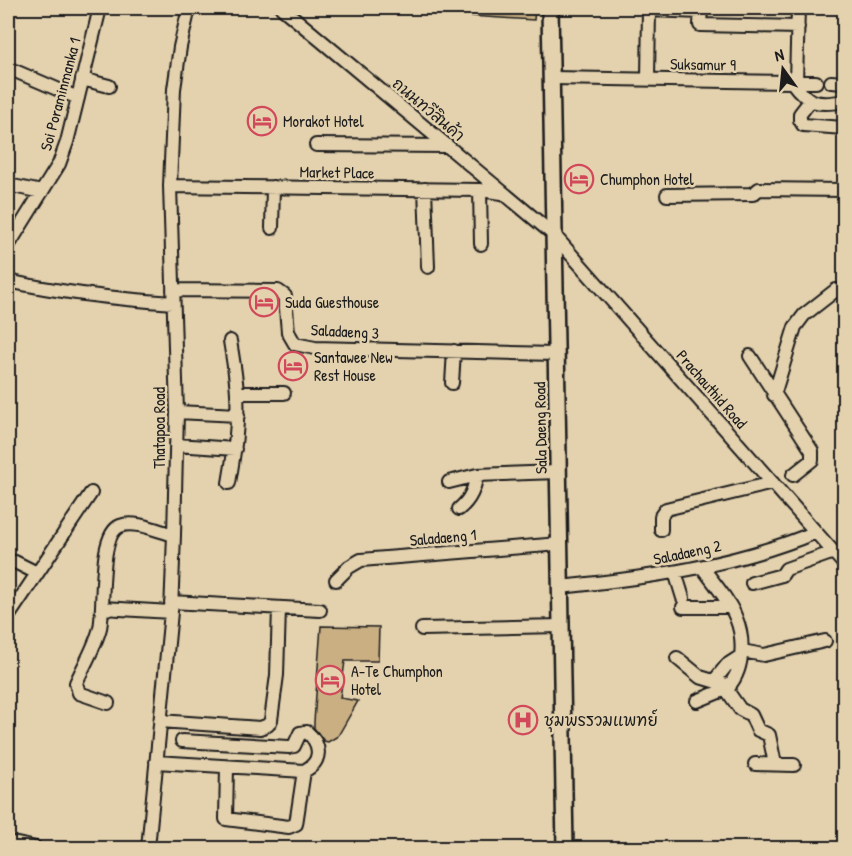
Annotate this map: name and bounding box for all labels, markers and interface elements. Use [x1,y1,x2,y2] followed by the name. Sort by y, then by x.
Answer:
[34,35,86,153] street label: Soi Poraminmanka 1
[753,39,813,99] north arrow
[772,43,787,66] text: N
[670,52,736,76] street label: Suksamur 9
[388,72,470,146] street label: ถนนทวีสินค้า
[246,105,278,137] hotel icon: Morakot Hotel
[283,110,364,132] place label: Morakot Hotel
[299,160,375,184] street label: Market Place
[563,163,595,195] hotel icon: Chumphon Hotel
[600,168,695,190] place label: Chumphon Hotel
[248,286,280,318] hotel icon: Suda Guesthouse
[285,291,380,313] place label: Suda Guesthouse
[310,318,380,344] street label: Saladaeng 3
[672,345,752,433] street label: Prachauthid Road
[314,346,393,386] place label: Santawee New Rest House
[277,350,309,382] hotel icon: Santawee New Rest House
[528,382,552,474] street label: Sala Daeng Road
[148,387,170,469] street label: Thatapoa Road
[409,523,477,551] street label: Saladaeng 1
[651,534,723,570] street label: Saladaeng 2
[351,660,443,700] place label: A-Te Chumphon Hotel
[314,664,346,696] hotel icon: A-Te Chumphon Hotel
[507,704,539,736] hospital icon: ชุมพรรวมแพทย์
[544,709,658,733] place label: ชุมพรรวมแพทย์

